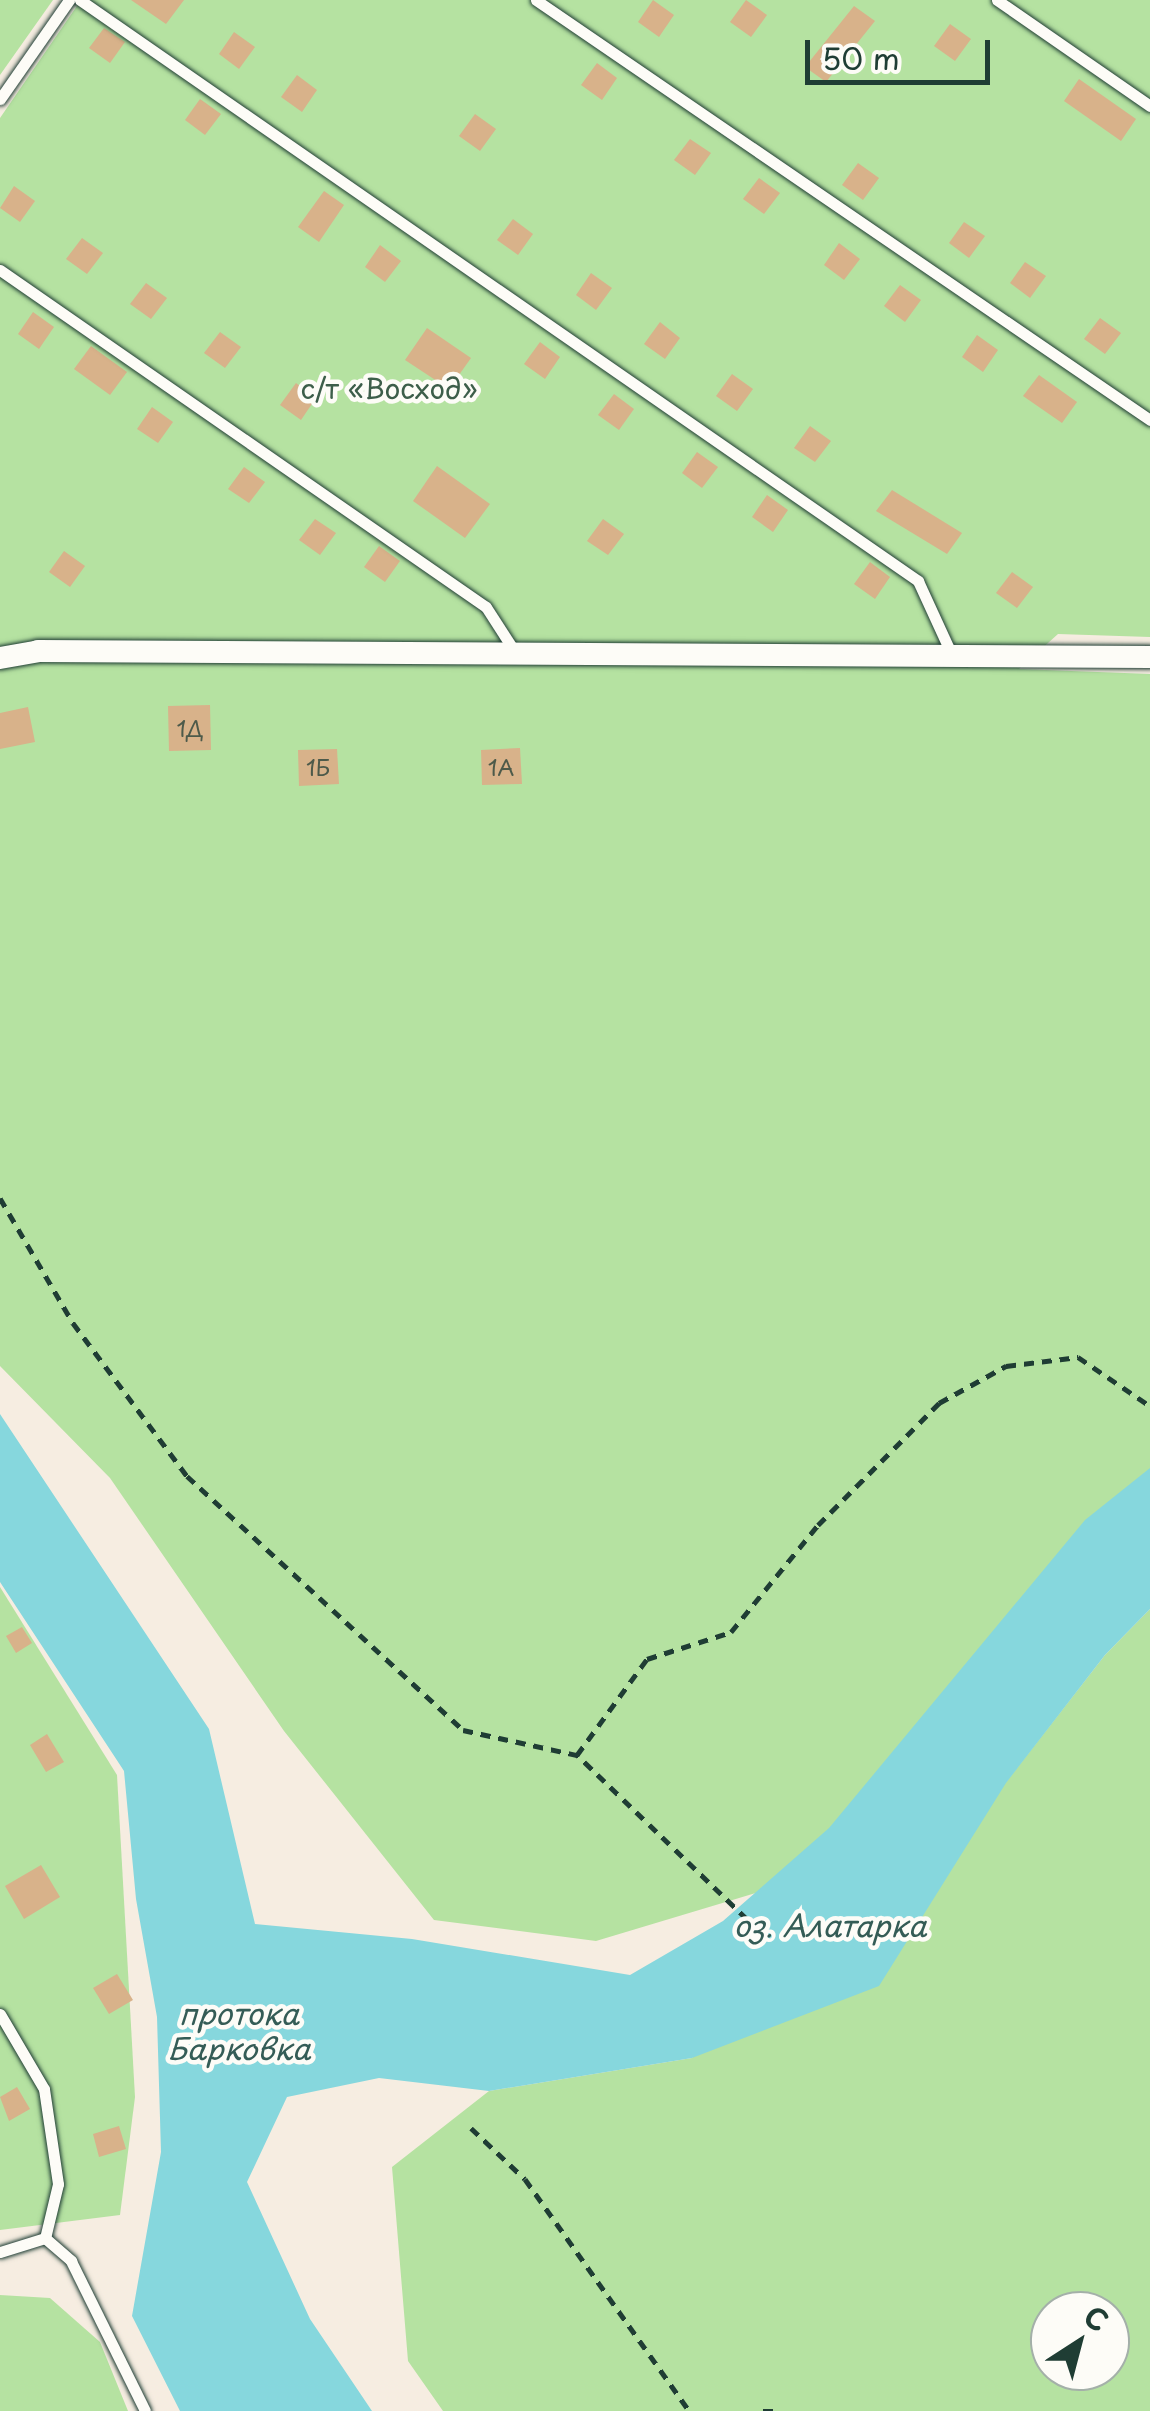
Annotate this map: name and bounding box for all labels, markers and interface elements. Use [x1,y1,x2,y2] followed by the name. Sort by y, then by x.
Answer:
[810,20,995,82] scale bar
[822,35,900,80] text: 50 m
[300,371,478,405] park label: с/т «Восход»
[176,715,204,741] house number: 1Д
[306,754,330,780] house number: 1Б
[488,754,514,780] house number: 1А
[733,1907,927,1943] water label: оз. Алатарка
[167,1995,311,2066] water label: протока Барковка
[1030,2291,1130,2391] north arrow
[1076,2294,1118,2342] text: С

